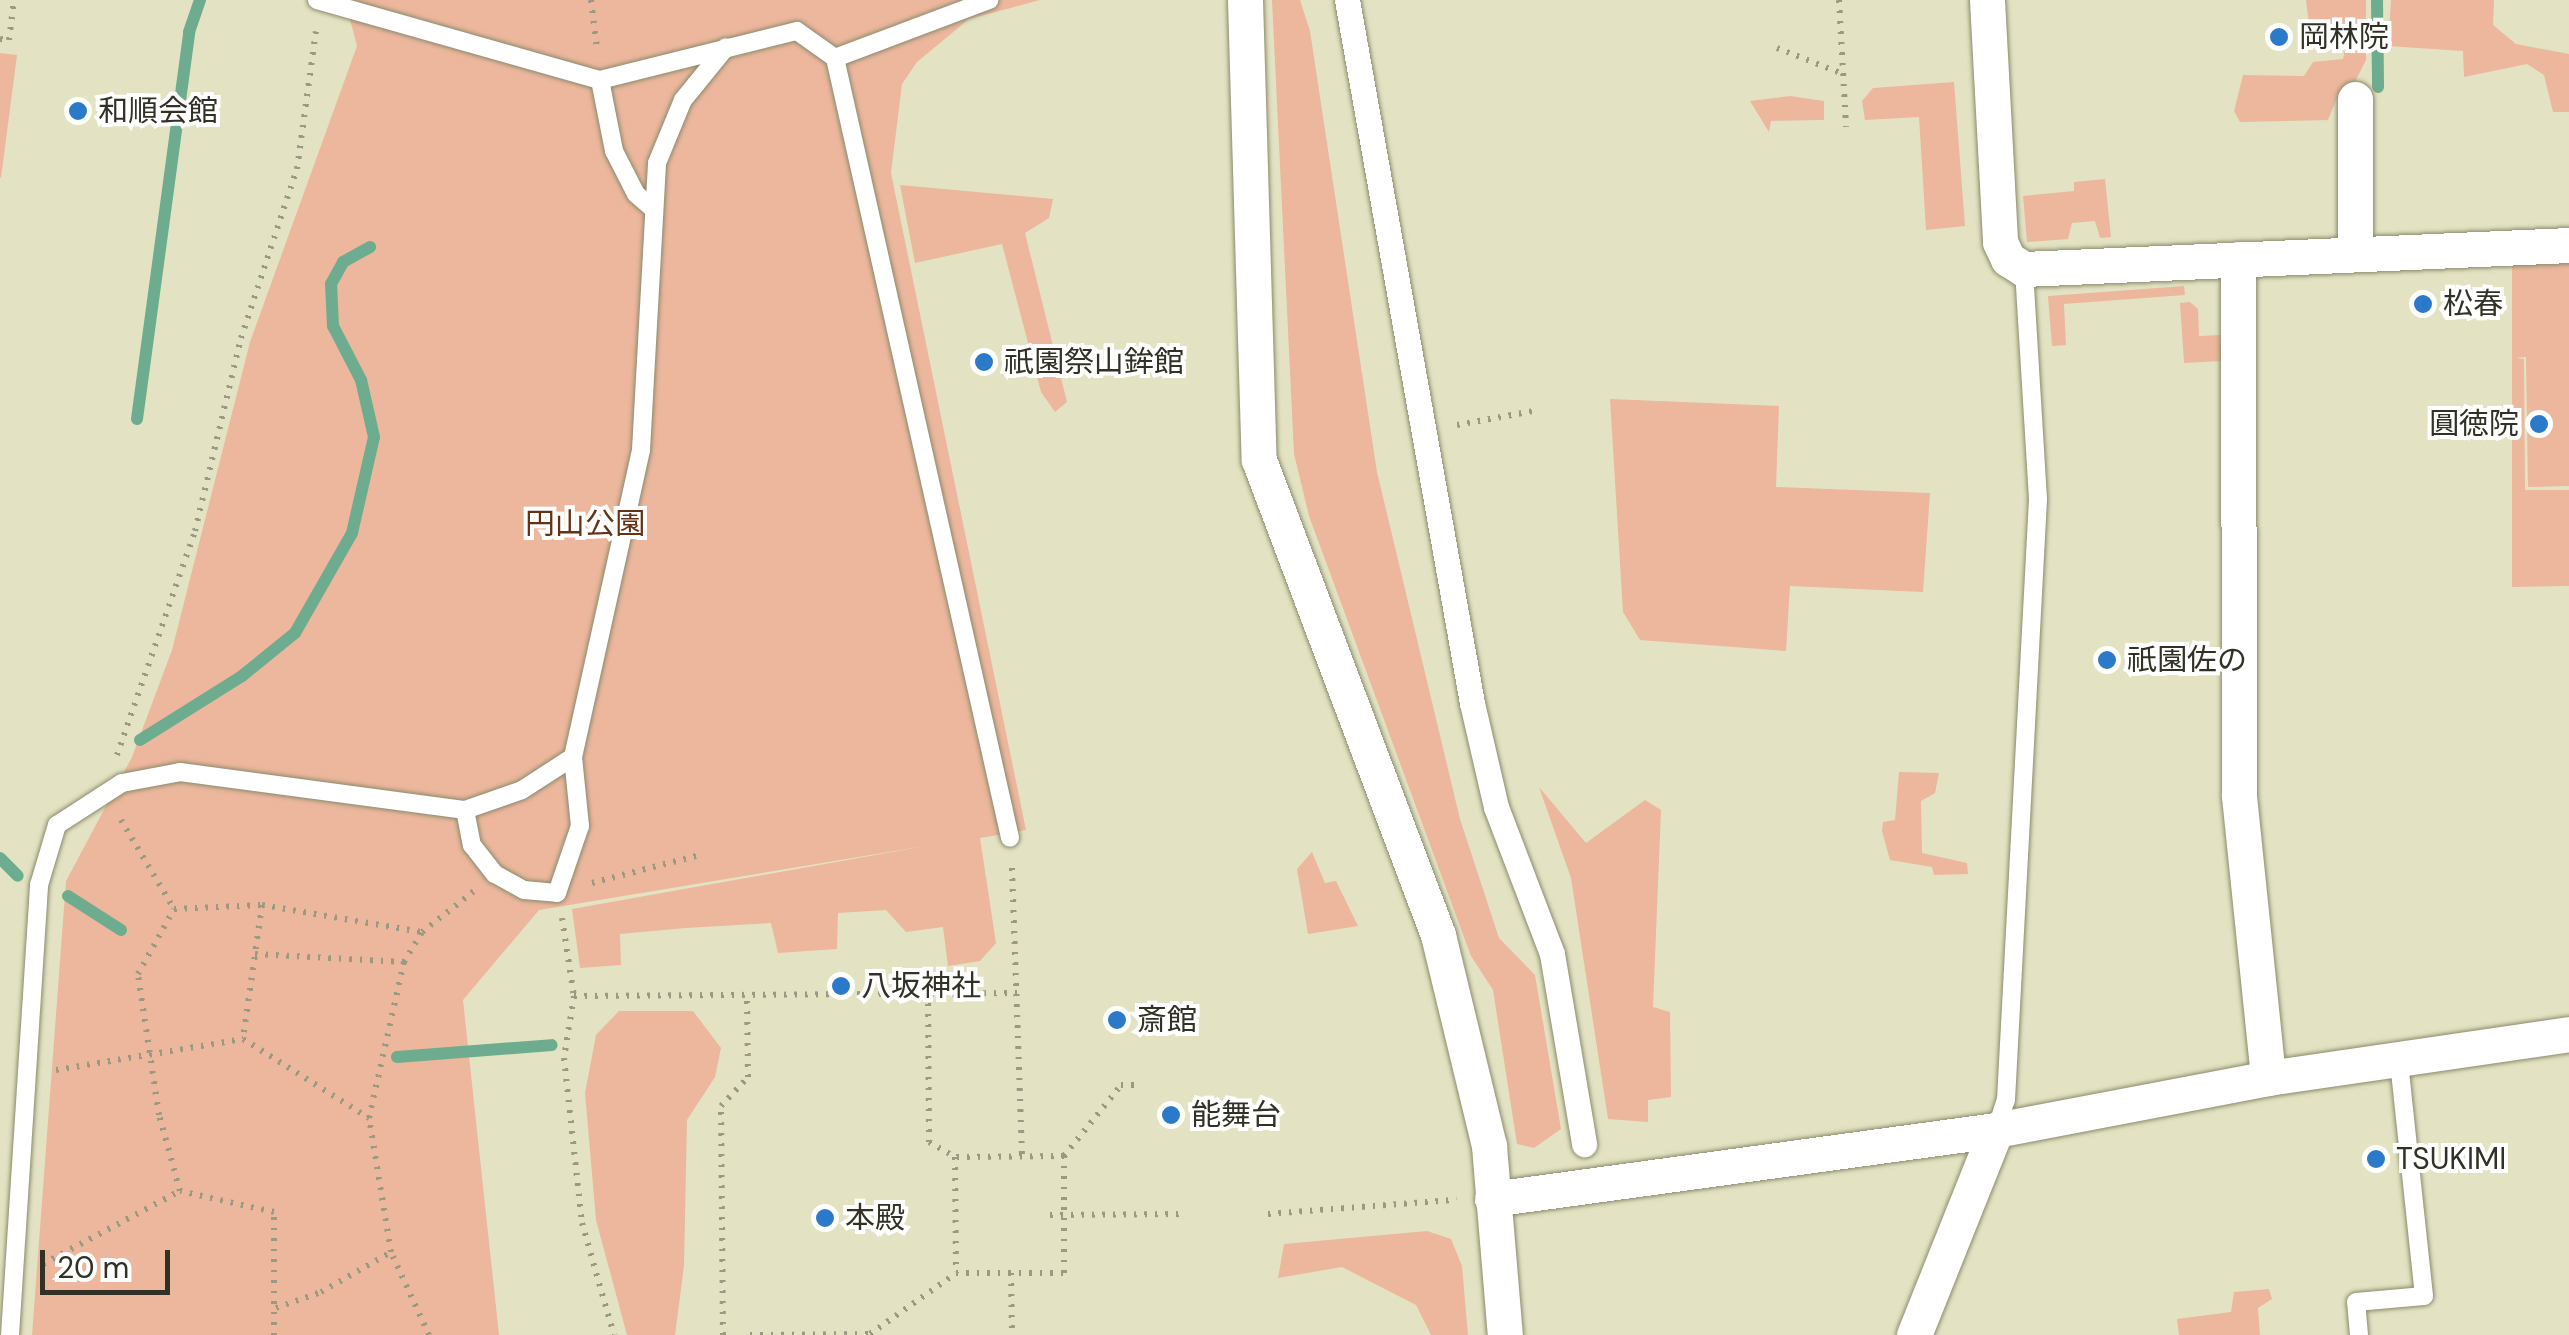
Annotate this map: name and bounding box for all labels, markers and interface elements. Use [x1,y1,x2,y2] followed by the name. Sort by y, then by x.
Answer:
[2299,19,2389,55] place label: 岡林院
[2268,26,2290,48] marker: 岡林院
[98,93,218,129] place label: 和順会館
[67,100,89,122] marker: 和順会館
[2443,286,2503,322] place label: 松春
[2412,293,2434,315] marker: 松春
[1004,344,1184,380] place label: 祇園祭山鉾館
[973,351,995,373] marker: 祇園祭山鉾館
[2429,406,2519,442] place label: 圓徳院
[2528,413,2550,435] marker: 圓徳院
[525,506,645,542] park label: 円山公園
[2127,642,2247,678] place label: 祇園佐の
[2096,649,2118,671] marker: 祇園佐の
[861,968,981,1004] place label: 八坂神社
[830,975,852,997] marker: 八坂神社
[1137,1002,1197,1038] place label: 斎館
[1106,1009,1128,1031] marker: 斎館
[1191,1097,1281,1133] place label: 能舞台
[1160,1104,1182,1126] marker: 能舞台
[2396,1141,2506,1177] place label: TSUKIMI
[2365,1148,2387,1170] marker: TSUKIMI
[845,1200,905,1236] place label: 本殿
[814,1207,836,1229] marker: 本殿
[45,1230,175,1292] scale bar
[57,1248,129,1287] text: 20 m

